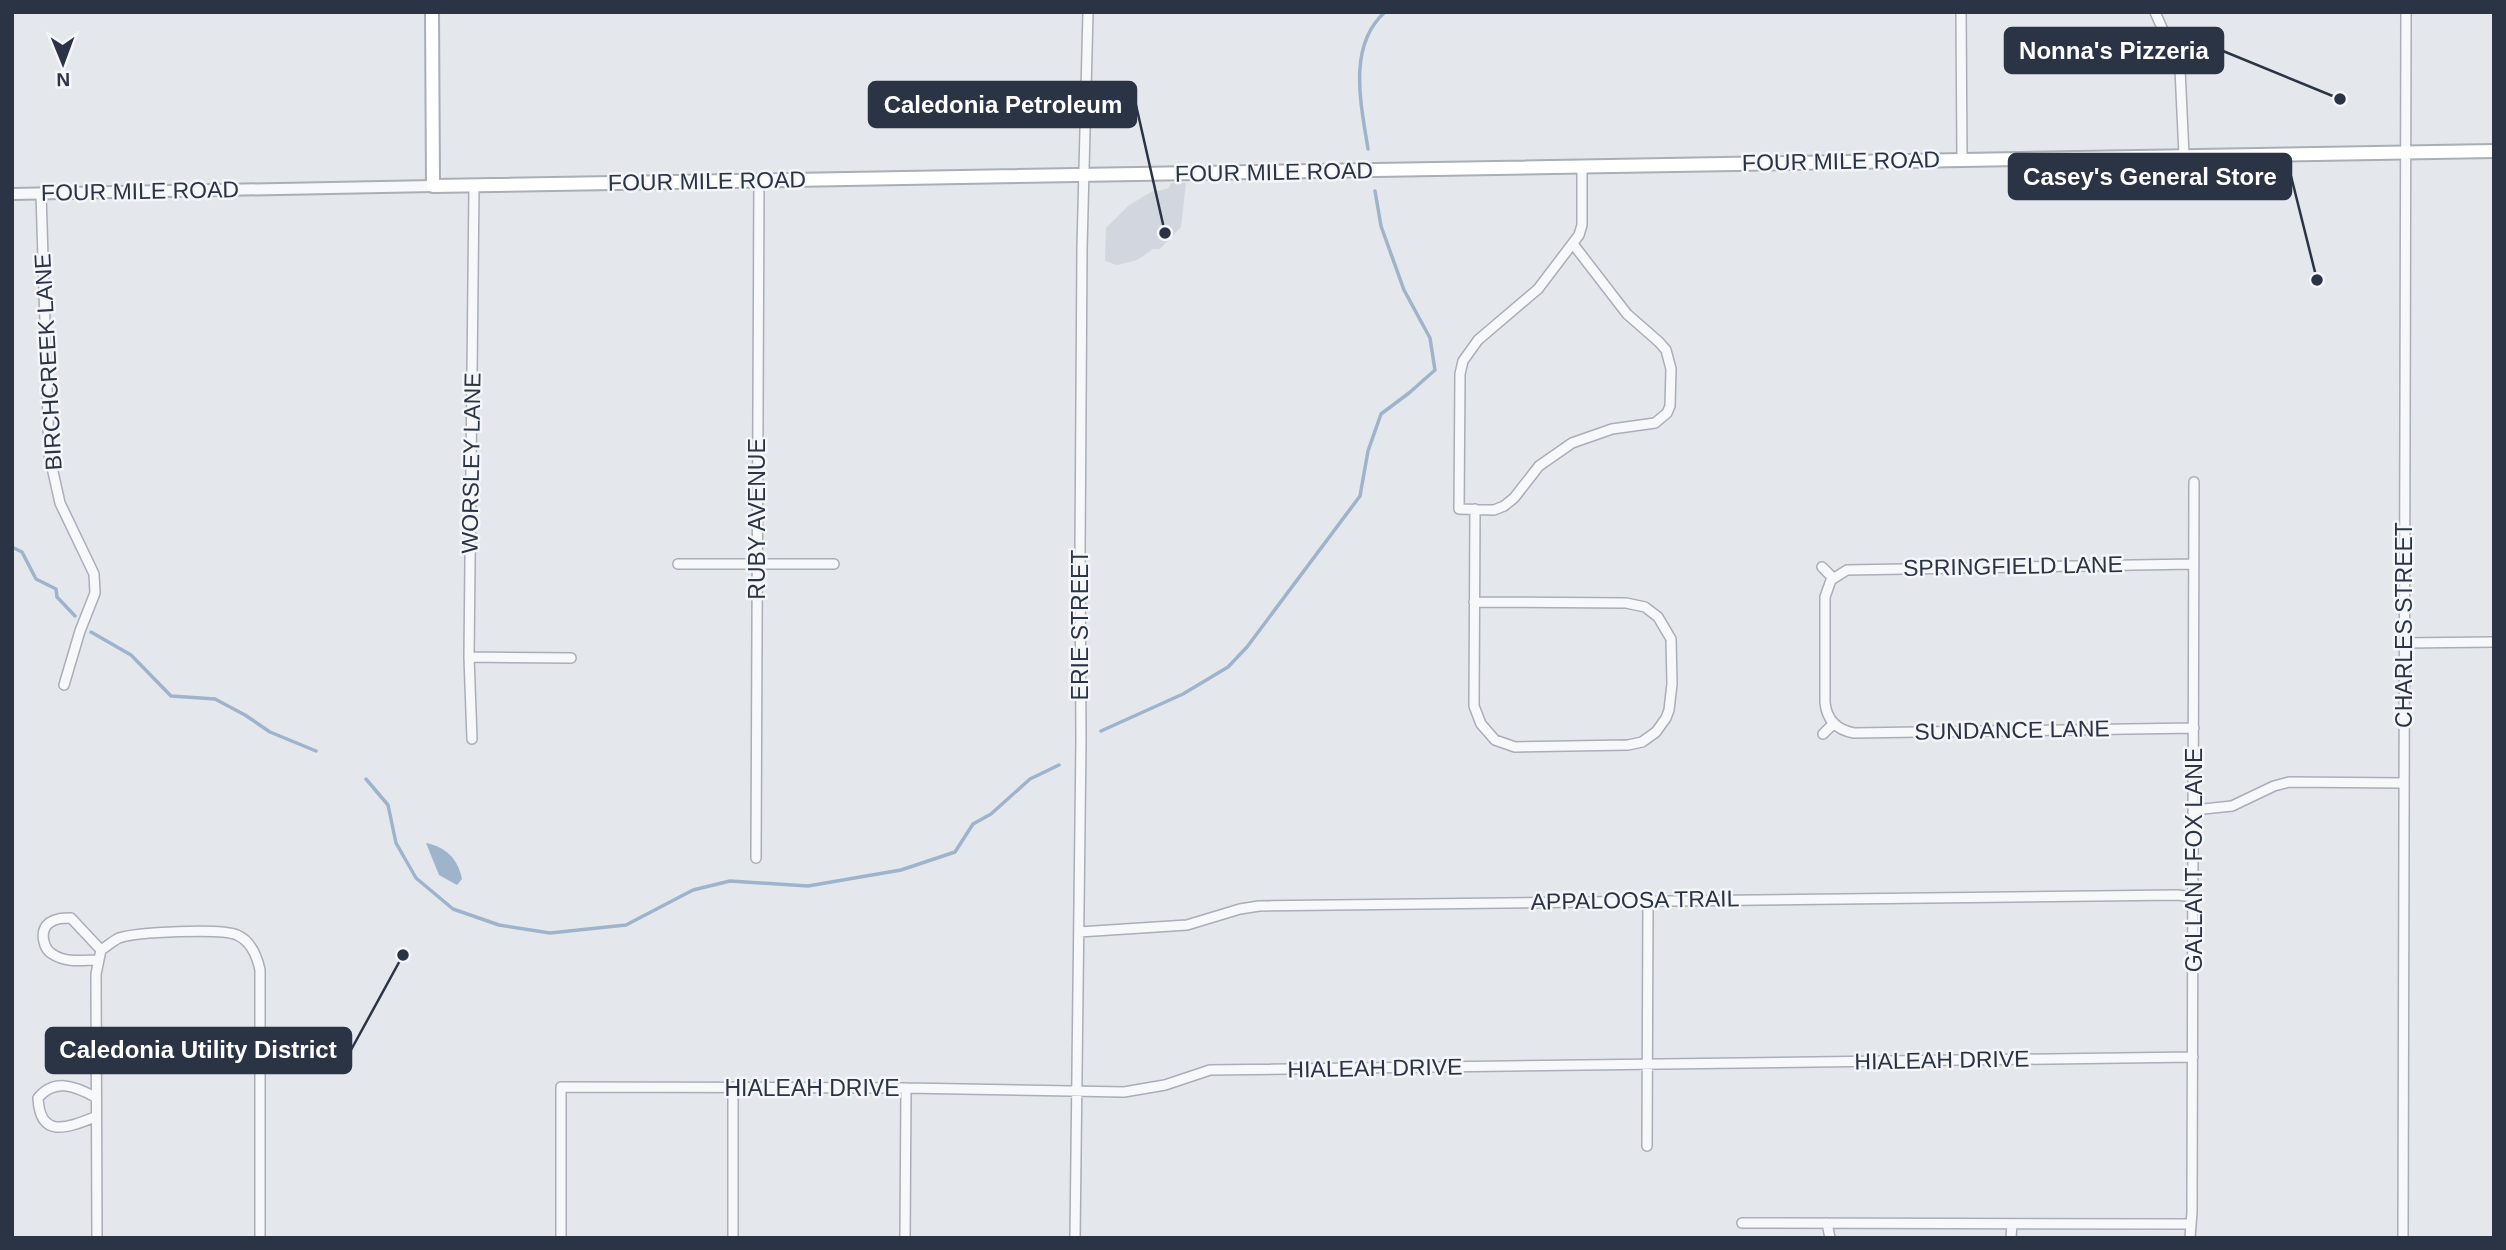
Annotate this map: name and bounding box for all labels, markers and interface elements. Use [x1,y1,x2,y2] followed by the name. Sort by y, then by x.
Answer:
[28,28,98,98] north arrow
[2005,28,2223,73] callout: Nonna's Pizzeria
[2019,37,2210,64] text: Nonna's Pizzeria
[56,69,70,90] text: N
[869,82,1136,127] callout: Caledonia Petroleum
[884,91,1122,118] text: Caledonia Petroleum
[1742,146,1940,176] street label: FOUR MILE ROAD
[2009,154,2291,199] callout: Casey's General Store
[1175,157,1373,187] street label: FOUR MILE ROAD
[2023,163,2277,190] text: Casey's General Store
[608,166,806,196] street label: FOUR MILE ROAD
[41,176,239,206] street label: FOUR MILE ROAD
[29,253,67,471] street label: BIRCHCREEK LANE
[456,372,486,554] street label: WORSLEY LANE
[744,438,770,600] street label: RUBY AVENUE
[2391,522,2417,728] street label: CHARLES STREET
[1067,550,1093,700] street label: ERIE STREET
[1903,551,2123,581] street label: SPRINGFIELD LANE
[1914,715,2110,745] street label: SUNDANCE LANE
[2181,748,2207,972] street label: GALLANT FOX LANE
[1530,885,1740,915] street label: APPALOOSA TRAIL
[46,1028,351,1073] callout: Caledonia Utility District
[59,1036,337,1063] text: Caledonia Utility District
[1854,1045,2030,1075] street label: HIALEAH DRIVE
[1287,1053,1463,1083] street label: HIALEAH DRIVE
[724,1075,900,1101] street label: HIALEAH DRIVE

